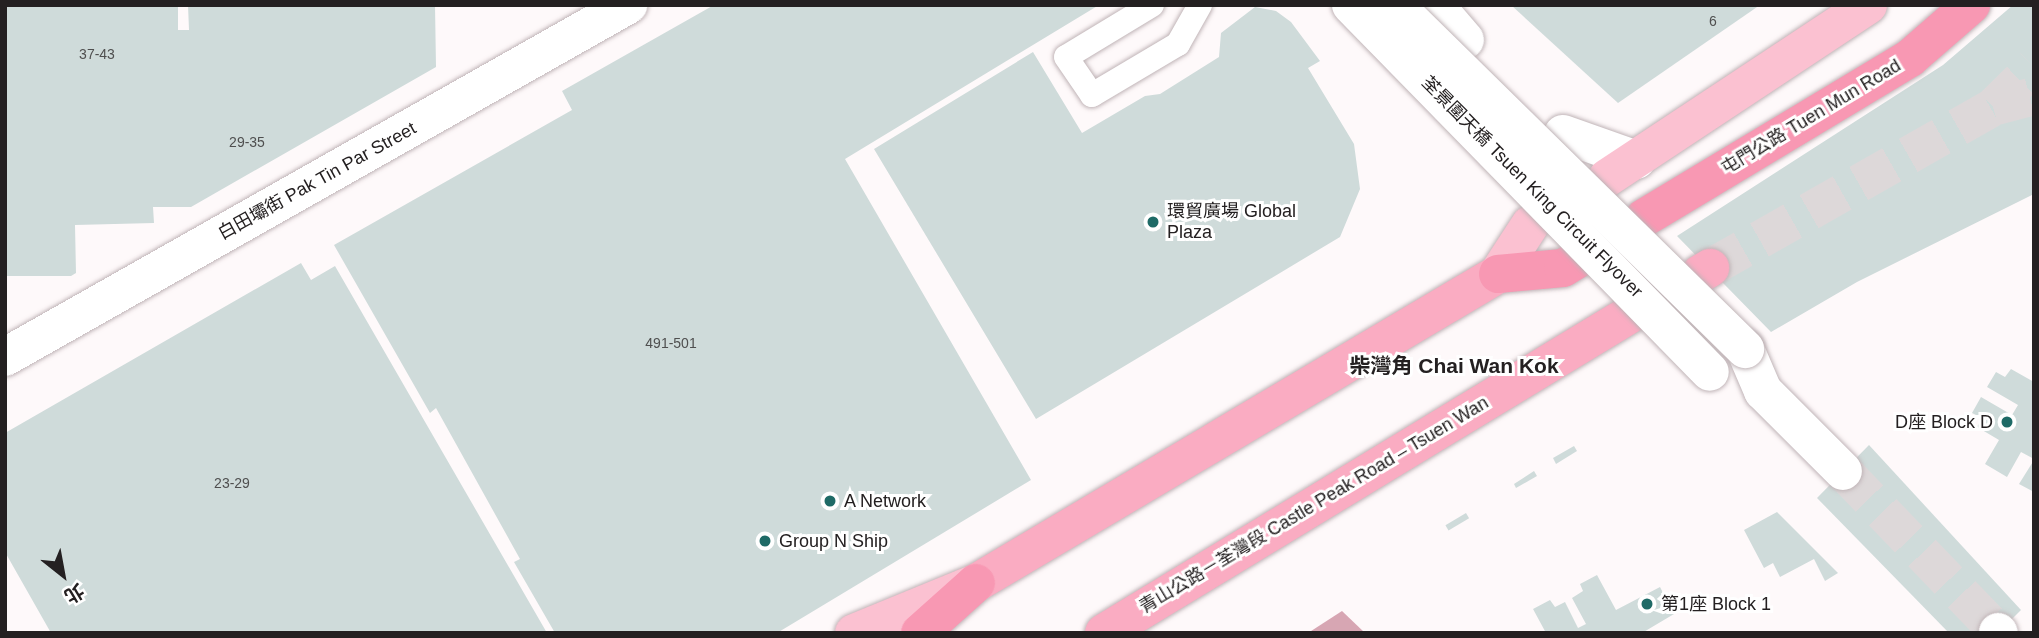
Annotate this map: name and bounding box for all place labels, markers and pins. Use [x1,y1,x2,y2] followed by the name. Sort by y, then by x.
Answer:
[1167,201,1296,244] place label: 環貿廣場 Global Plaza
[1145,214,1161,230] marker: 環貿廣場 Global Plaza
[1895,411,1993,433] place label: D座 Block D
[1999,414,2015,430] marker: D座 Block D
[844,490,927,512] place label: A Network
[822,493,838,509] marker: A Network
[779,530,888,552] place label: Group N Ship
[757,533,773,549] marker: Group N Ship
[1661,593,1771,615] place label: 第1座 Block 1
[1639,596,1655,612] marker: 第1座 Block 1

